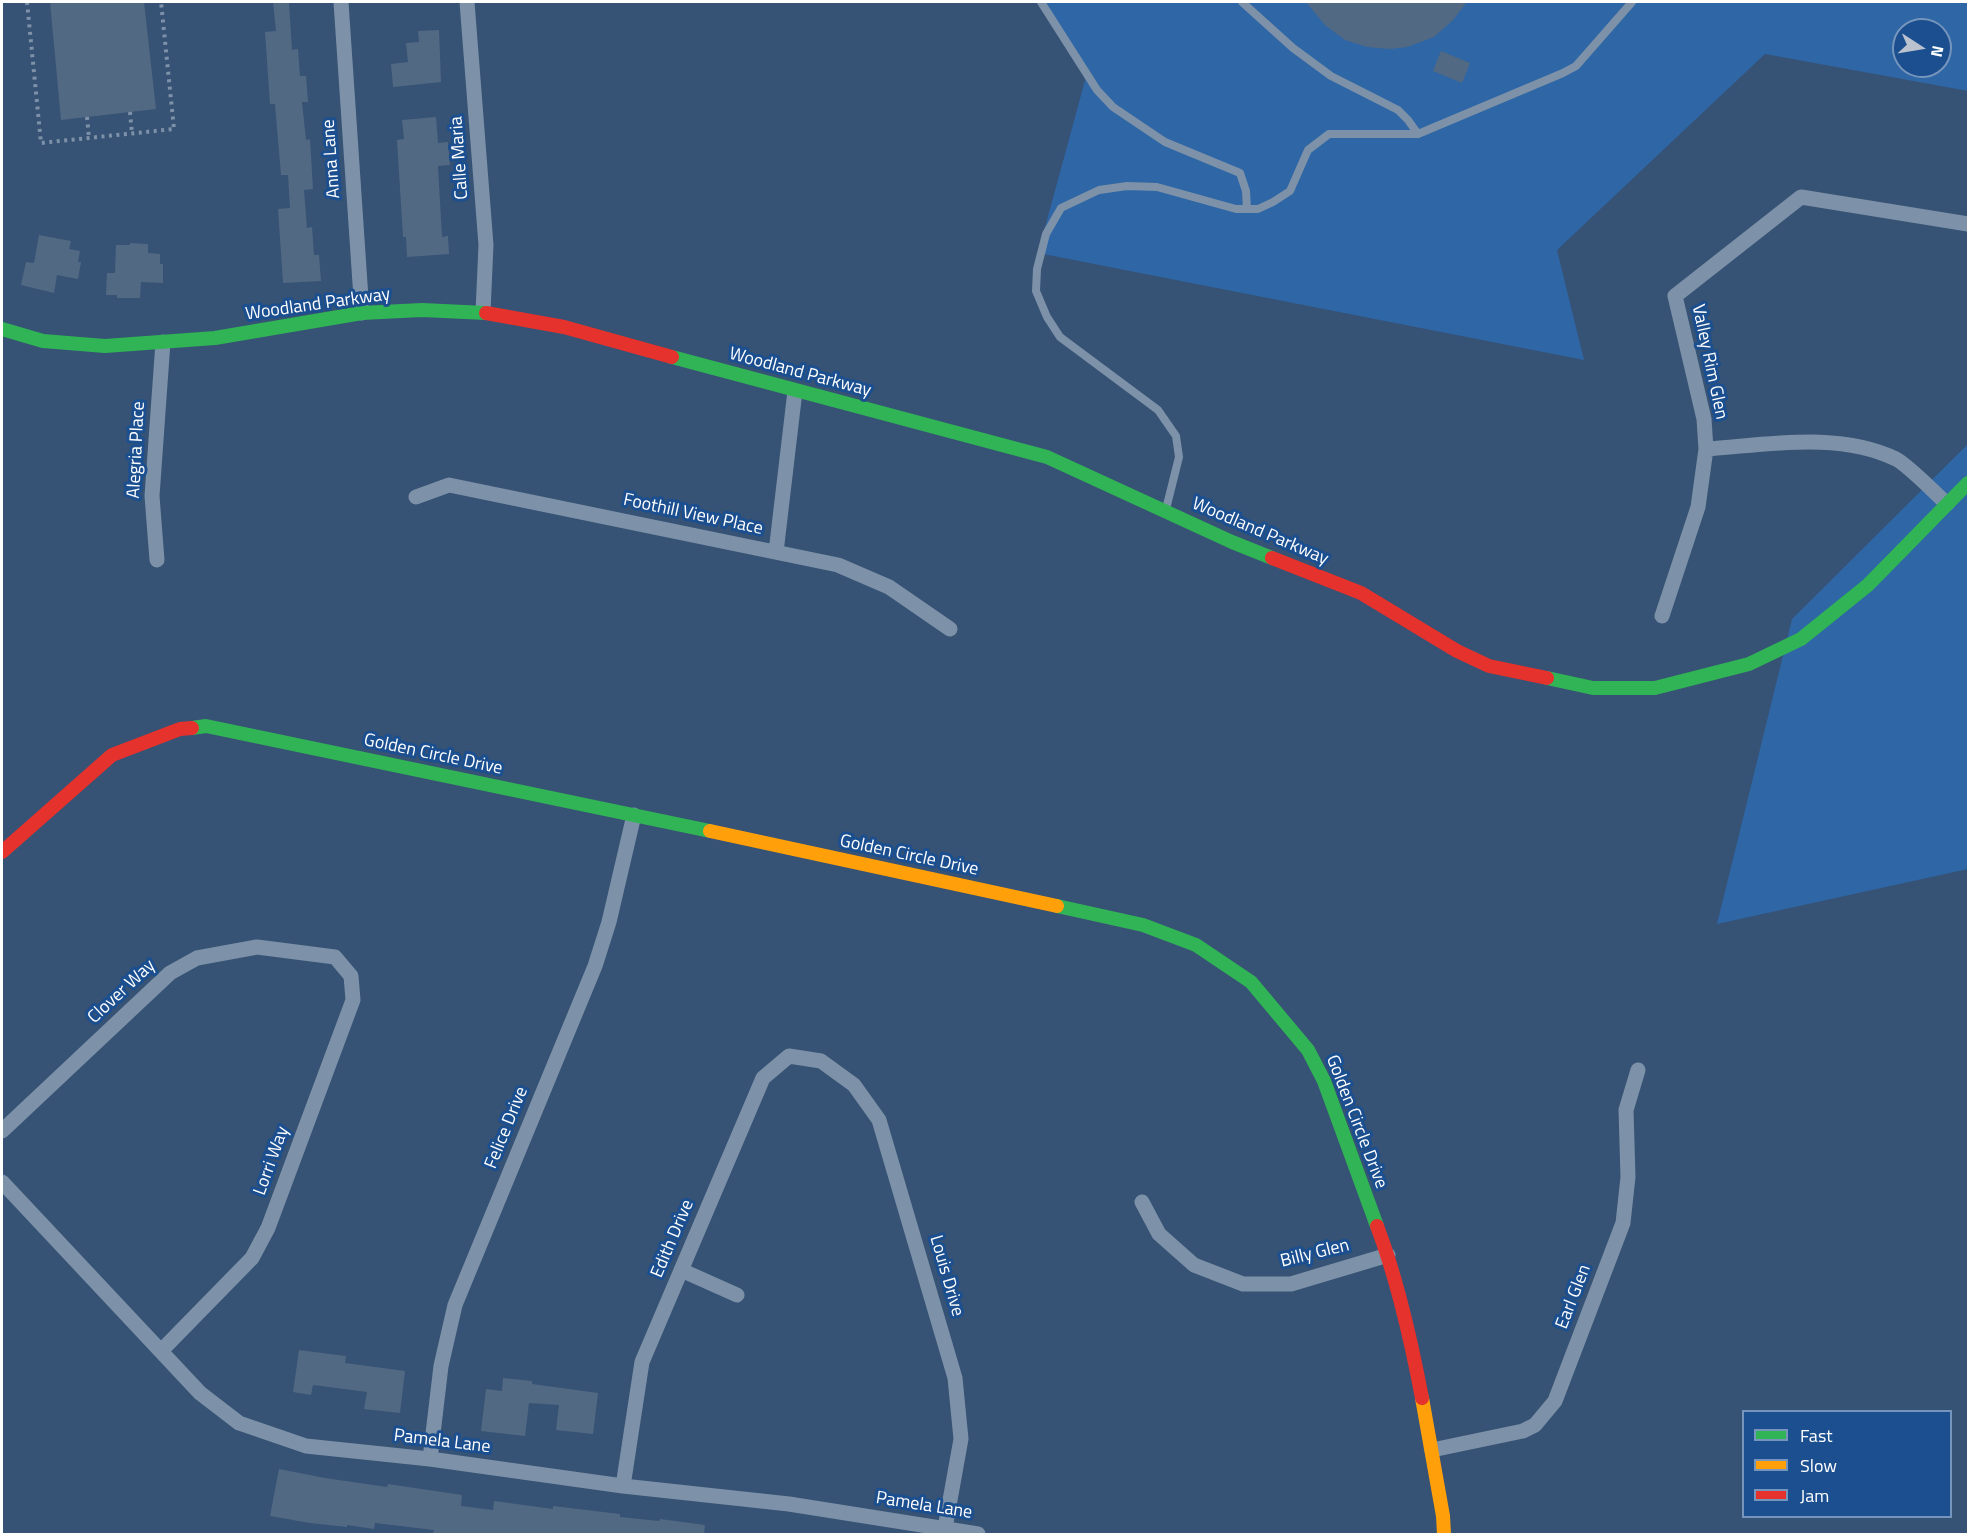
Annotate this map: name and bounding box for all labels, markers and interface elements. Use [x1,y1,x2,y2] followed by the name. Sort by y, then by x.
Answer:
[1892,18,1952,78] north arrow
[1925,43,1951,59] text: N
[446,116,474,200] street label: Calle Maria
[318,119,346,199] street label: Anna Lane
[244,284,392,326] street label: Woodland Parkway
[1686,303,1732,421] street label: Valley Rim Glen
[727,344,873,402] street label: Woodland Parkway
[124,401,150,499] street label: Alegria Place
[621,490,765,540] street label: Foothill View Place
[1189,494,1331,570] street label: Woodland Parkway
[362,730,504,780] street label: Golden Circle Drive
[838,831,980,881] street label: Golden Circle Drive
[84,955,160,1029] street label: Clover Way
[1321,1052,1391,1192] street label: Golden Circle Drive
[481,1084,533,1172] street label: Felice Drive
[250,1124,294,1198] street label: Lorri Way
[647,1197,699,1281] street label: Edith Drive
[924,1233,968,1319] street label: Louis Drive
[1278,1235,1352,1273] street label: Billy Glen
[1552,1262,1596,1332] street label: Earl Glen
[1742,1410,1952,1518] legend
[1800,1422,1833,1449] text: Fast
[392,1425,492,1459] street label: Pamela Lane
[1800,1452,1837,1479] text: Slow
[1800,1482,1829,1509] text: Jam
[874,1488,974,1524] street label: Pamela Lane

